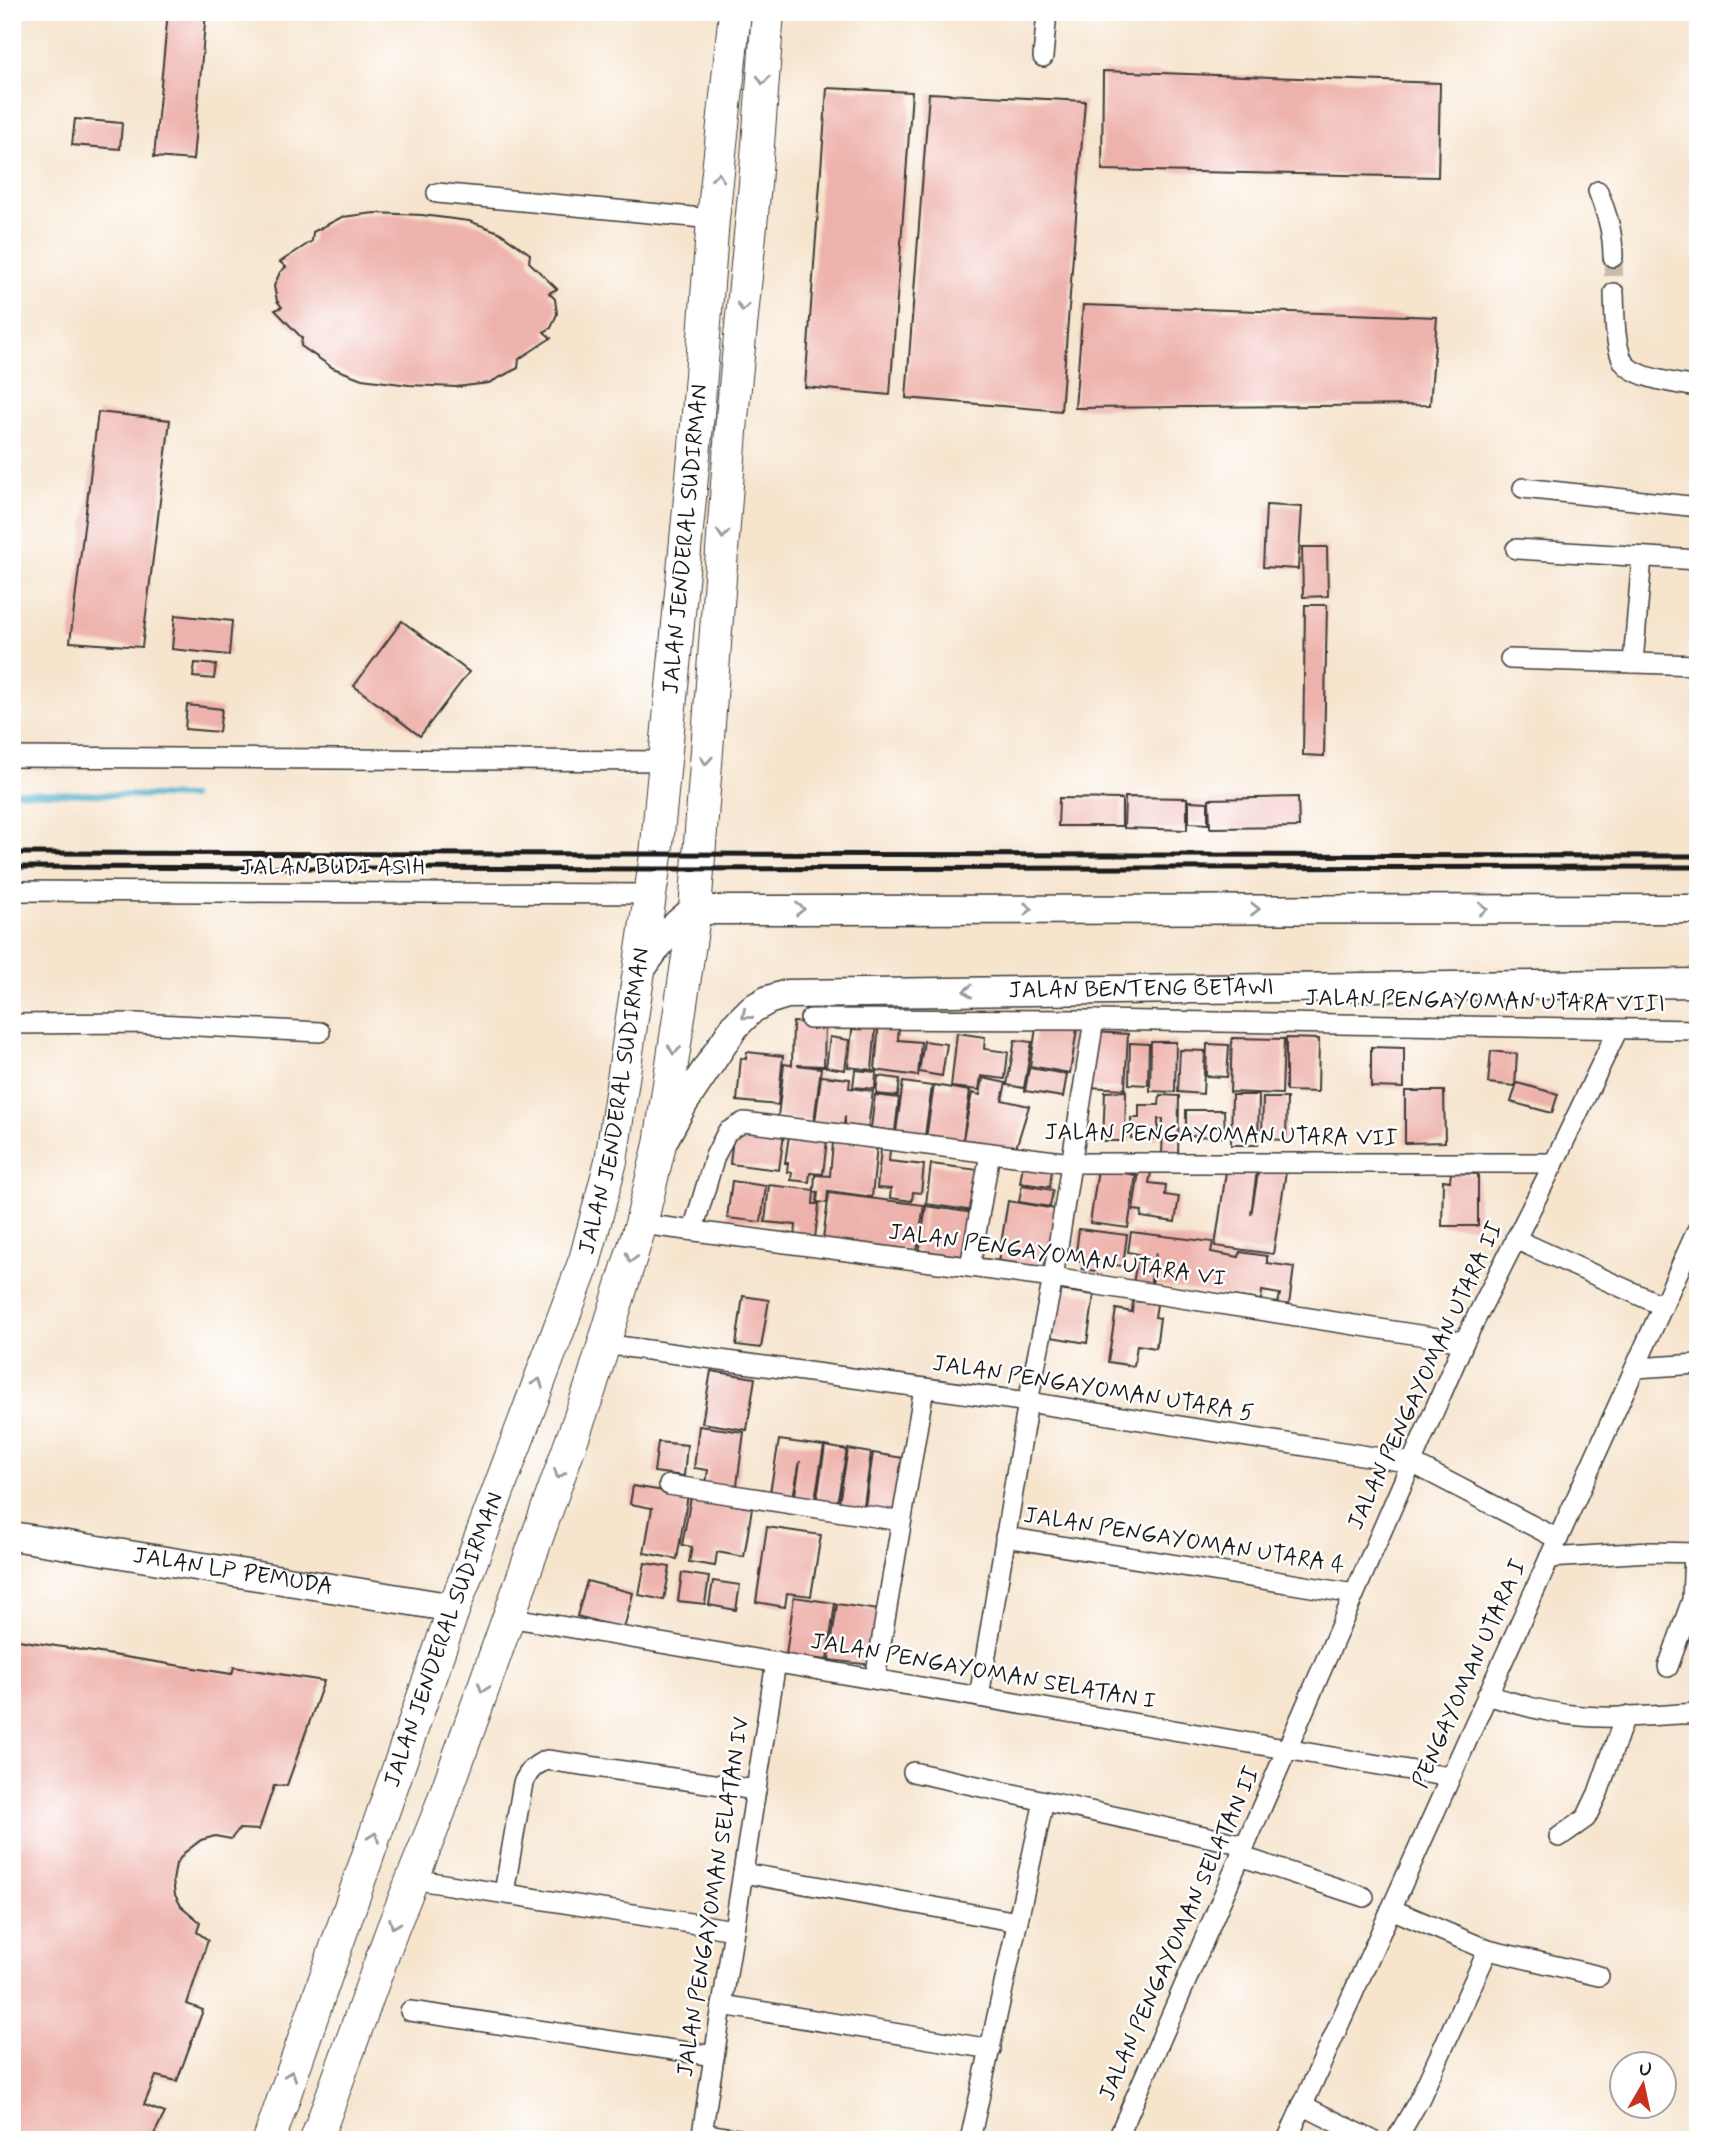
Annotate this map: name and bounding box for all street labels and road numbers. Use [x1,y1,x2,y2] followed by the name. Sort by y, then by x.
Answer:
[656,383,715,696] street label: JALAN JENDERAL SUDIRMAN
[240,853,424,883] street label: JALAN BUDI ASIH
[572,946,657,1258] street label: JALAN JENDERAL SUDIRMAN
[1008,973,1274,1006] street label: JALAN BENTENG BETAWI
[1305,984,1665,1020] street label: JALAN PENGAYOMAN UTARA VIII
[1044,1118,1398,1154] street label: JALAN PENGAYOMAN UTARA VII
[886,1217,1228,1295] street label: JALAN PENGAYOMAN UTARA VI
[1341,1217,1511,1535] street label: JALAN PENGAYOMAN UTARA II
[930,1349,1256,1429] street label: JALAN PENGAYOMAN UTARA 5
[378,1488,511,1791] street label: JALAN JENDERAL SUDIRMAN
[1021,1501,1347,1581] street label: JALAN PENGAYOMAN UTARA 4
[131,1541,335,1603] street label: JALAN LP PEMUDA
[1406,1555,1534,1793] street label: PENGAYOMAN UTARA I
[808,1627,1158,1717] street label: JALAN PENGAYOMAN SELATAN I
[671,1715,757,2079] street label: JALAN PENGAYOMAN SELATAN IV
[1092,1762,1268,2106] street label: JALAN PENGAYOMAN SELATAN II

